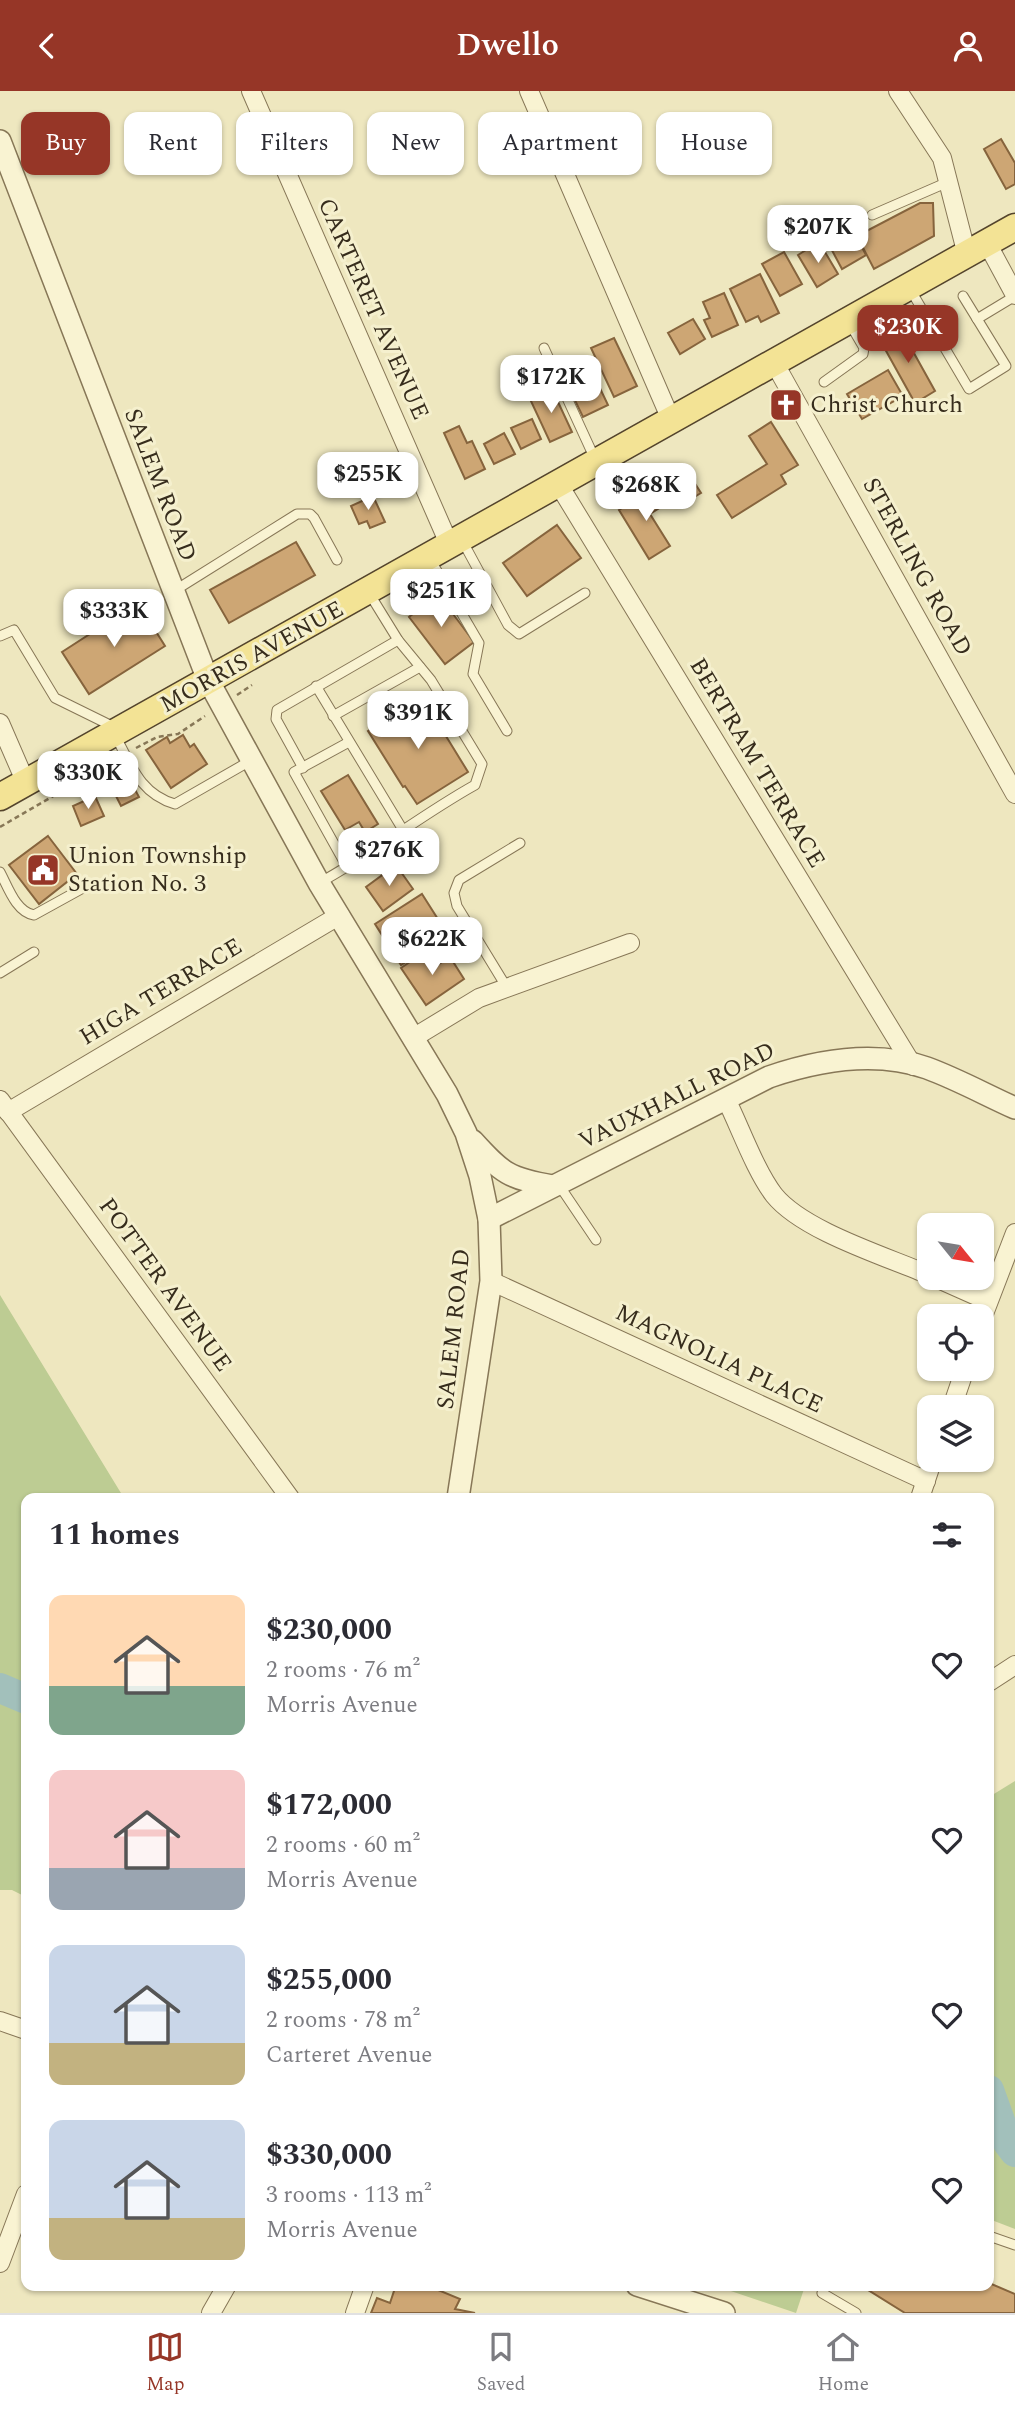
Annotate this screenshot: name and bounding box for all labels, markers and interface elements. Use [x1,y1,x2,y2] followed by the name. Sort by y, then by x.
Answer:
[456,21,559,70] text: Dwello
[28,27,66,65] icon: back
[949,27,987,65] icon: person
[21,112,110,175] chip: Buy
[124,112,222,175] chip: Rent
[236,112,353,175] chip: Filters
[367,112,464,175] chip: New
[478,112,642,175] chip: Apartment
[656,112,772,175] chip: House
[308,192,438,426] street label: CARTERET AVENUE
[769,205,867,265] pin: $207K
[783,210,853,245] text: $207K
[859,306,957,365] pin: $230K
[873,310,943,345] text: $230K
[502,355,600,415] pin: $172K
[516,360,586,395] text: $172K
[767,386,805,424] church icon: Christ Church
[810,387,963,423] place label: Christ Church
[114,403,206,567] street label: SALEM ROAD
[319,453,417,512] pin: $255K
[333,457,403,492] text: $255K
[597,463,695,523] pin: $268K
[611,468,681,503] text: $268K
[853,471,981,663] street label: STERLING ROAD
[392,569,490,629] pin: $251K
[406,574,476,609] text: $251K
[65,589,163,649] pin: $333K
[153,591,351,723] street label: MORRIS AVENUE
[79,594,149,629] text: $333K
[680,651,834,875] street label: BERTRAM TERRACE
[369,691,467,751] pin: $391K
[383,696,453,731] text: $391K
[39,751,137,811] pin: $330K
[53,756,123,791] text: $330K
[340,829,438,888] pin: $276K
[354,833,424,868] text: $276K
[68,838,247,902] place label: Union Township Station No. 3
[24,851,62,889] public building icon: Union Township Station No. 3
[383,917,481,977] pin: $622K
[397,922,467,957] text: $622K
[73,929,249,1055] street label: HIGA TERRACE
[573,1033,781,1159] street label: VAUXHALL ROAD
[89,1190,241,1380] street label: POTTER AVENUE
[917,1213,994,1290] north arrow
[917,1213,994,1472] map controls
[428,1247,480,1411] street label: SALEM ROAD
[609,1295,829,1423] street label: MAGNOLIA PLACE
[917,1304,994,1381] button: locate
[917,1395,994,1472] button: layers
[49,1512,180,1558] text: 11 homes
[928,1516,966,1554] icon: filters
[266,1607,392,1653] text: $230,000
[105,1623,189,1707] icon: home
[928,1646,966,1684] icon: heart
[266,1653,420,1688] text: 2 rooms · 76 m²
[266,1688,418,1723] text: Morris Avenue
[266,1782,392,1828] text: $172,000
[105,1798,189,1882] icon: home
[928,1821,966,1859] icon: heart
[266,1828,420,1863] text: 2 rooms · 60 m²
[266,1863,418,1898] text: Morris Avenue
[266,1957,392,2003] text: $255,000
[105,1973,189,2057] icon: home
[928,1996,966,2034] icon: heart
[266,2003,420,2038] text: 2 rooms · 78 m²
[266,2038,432,2073] text: Carteret Avenue
[266,2132,392,2178] text: $330,000
[105,2148,189,2232] icon: home
[928,2171,966,2209] icon: heart
[266,2178,432,2213] text: 3 rooms · 113 m²
[266,2213,418,2248] text: Morris Avenue
[146,2328,184,2399] tab: Map
[477,2328,525,2399] tab: Saved
[818,2328,869,2399] tab: Home

